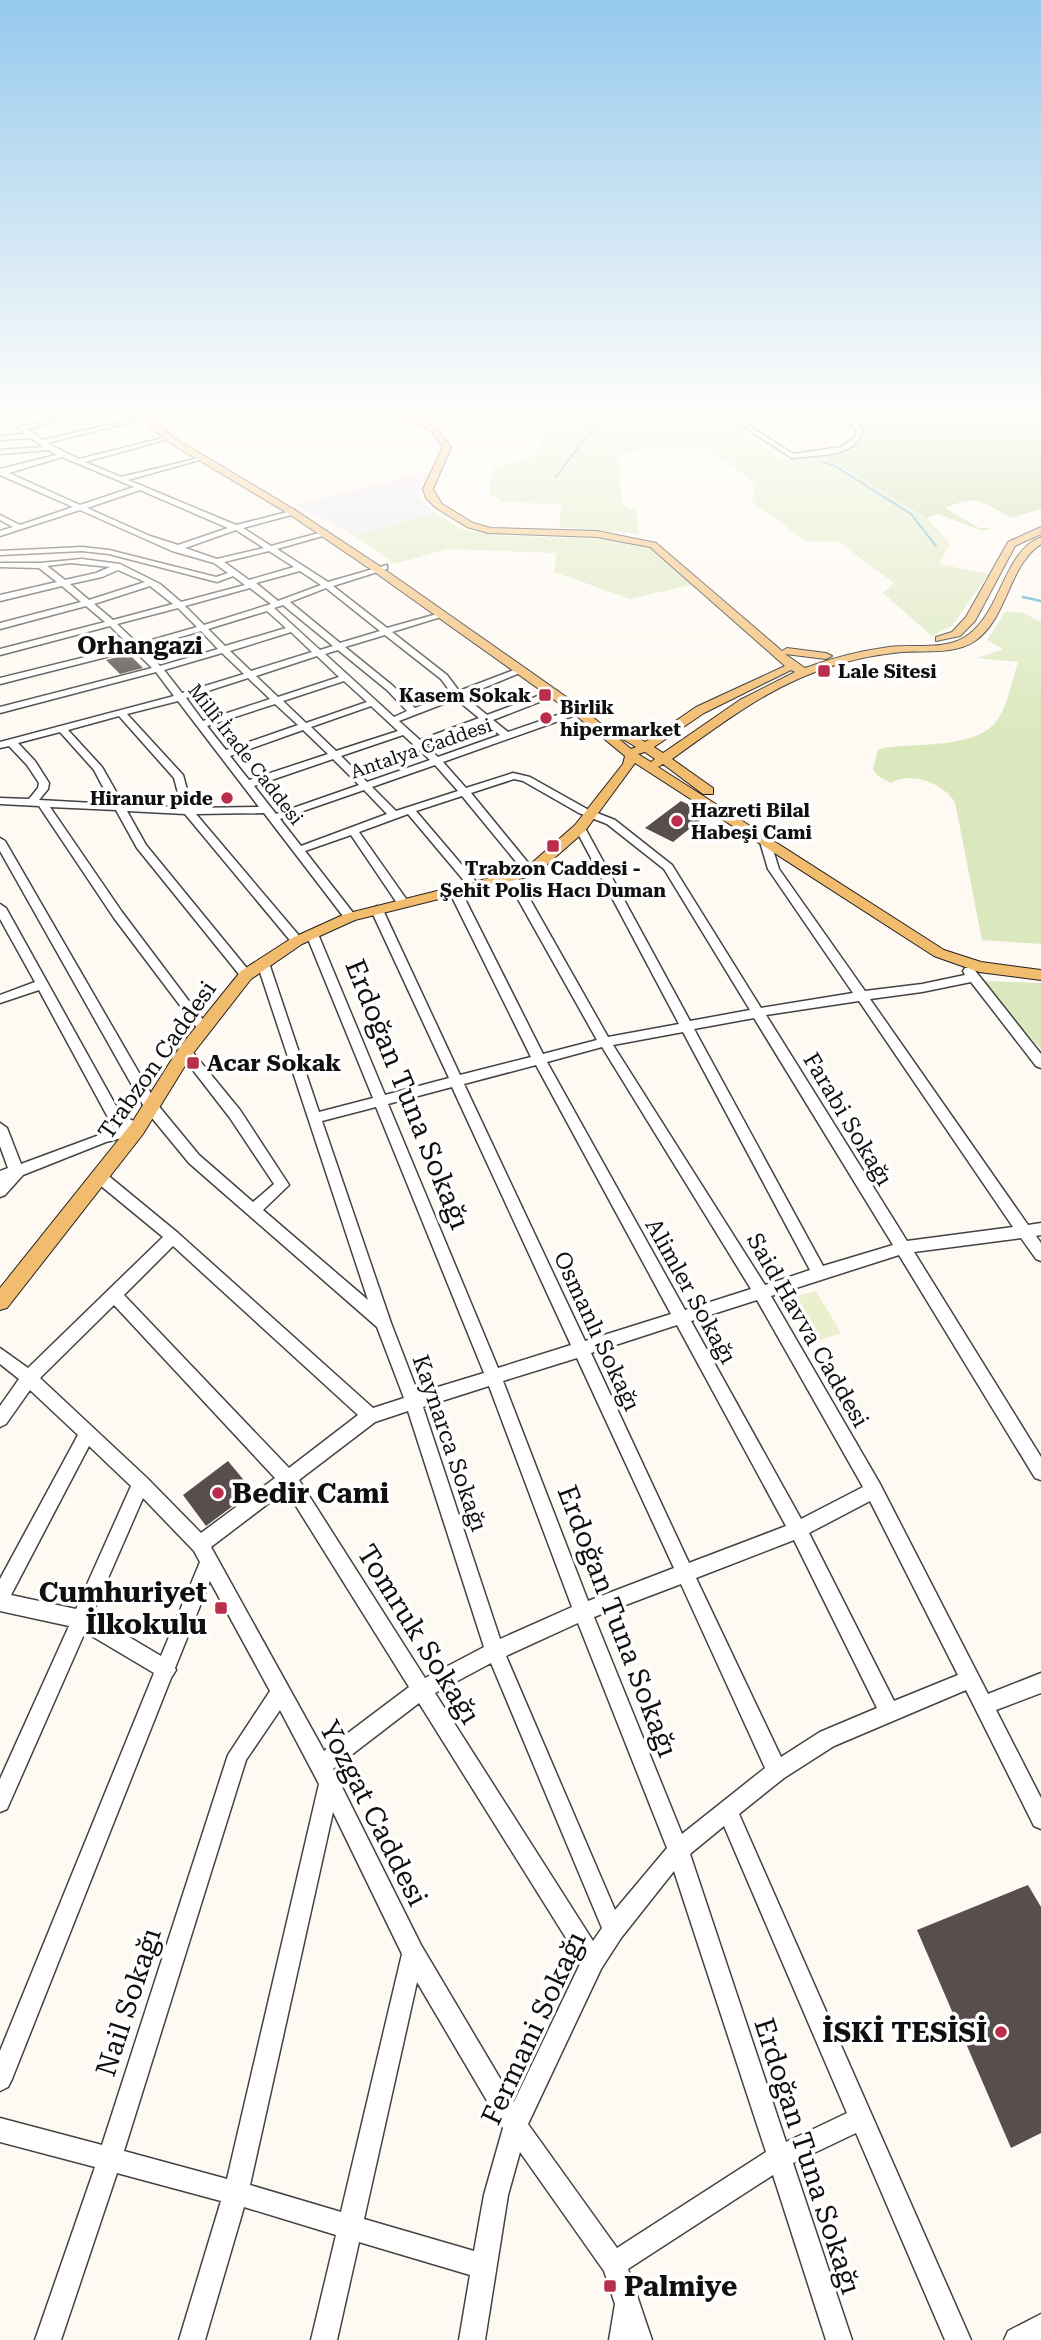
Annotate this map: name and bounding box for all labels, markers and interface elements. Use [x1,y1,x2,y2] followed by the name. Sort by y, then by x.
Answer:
[77,632,203,660] district label: Orhangazi
[838,660,937,683] place label: Lale Sitesi
[816,663,832,679] marker: Lale Sitesi
[183,679,308,829] street label: Millî İrade Caddesi
[399,684,531,707] place label: Kasem Sokak
[537,687,553,703] marker: Kasem Sokak
[560,696,681,741] place label: Birlik hipermarket
[538,710,554,726] marker: Birlik hipermarket
[347,713,495,783] street label: Antalya Caddesi
[90,787,213,810] place label: Hiranur pide
[219,790,235,806] marker: Hiranur pide
[691,799,812,844] place label: Hazreti Bilal Habeşi Cami
[669,813,685,829] marker: Hazreti Bilal Habeşi Cami
[545,838,561,854] marker: Trabzon Caddesi - Şehit Polis Hacı Duman
[440,857,666,902] place label: Trabzon Caddesi - Şehit Polis Hacı Duman
[338,954,477,1234] street label: Erdoğan Tuna Sokağı
[93,976,222,1144] street label: Trabzon Caddesi
[797,1048,898,1191] street label: Farabi Sokağı
[207,1050,341,1077] place label: Acar Sokak
[185,1055,201,1071] marker: Acar Sokak
[639,1214,742,1369] street label: Alimler Sokağı
[741,1228,874,1432] street label: Said Havva Caddesi
[548,1247,645,1415] street label: Osmanlı Sokağı
[407,1351,492,1535] street label: Kaynarca Sokağı
[232,1477,389,1510] place label: Bedir Cami
[551,1481,685,1762] street label: Erdoğan Tuna Sokağı
[210,1485,226,1501] marker: Bedir Cami
[350,1538,487,1730] street label: Tomruk Sokağı
[39,1576,207,1641] place label: Cumhuriyet İlkokulu
[213,1600,229,1616] marker: Cumhuriyet İlkokulu
[313,1715,435,1912] street label: Yozgat Caddesi
[89,1924,168,2080] street label: Nail Sokağı
[474,1926,593,2130] street label: Fermani Sokağı
[747,2014,868,2298] street label: Erdoğan Tuna Sokağı
[822,2015,987,2049] place label: İSKİ TESİSİ
[993,2024,1009,2040] marker: İSKİ TESİSİ
[624,2270,737,2303] place label: Palmiye
[602,2278,618,2294] marker: Palmiye

